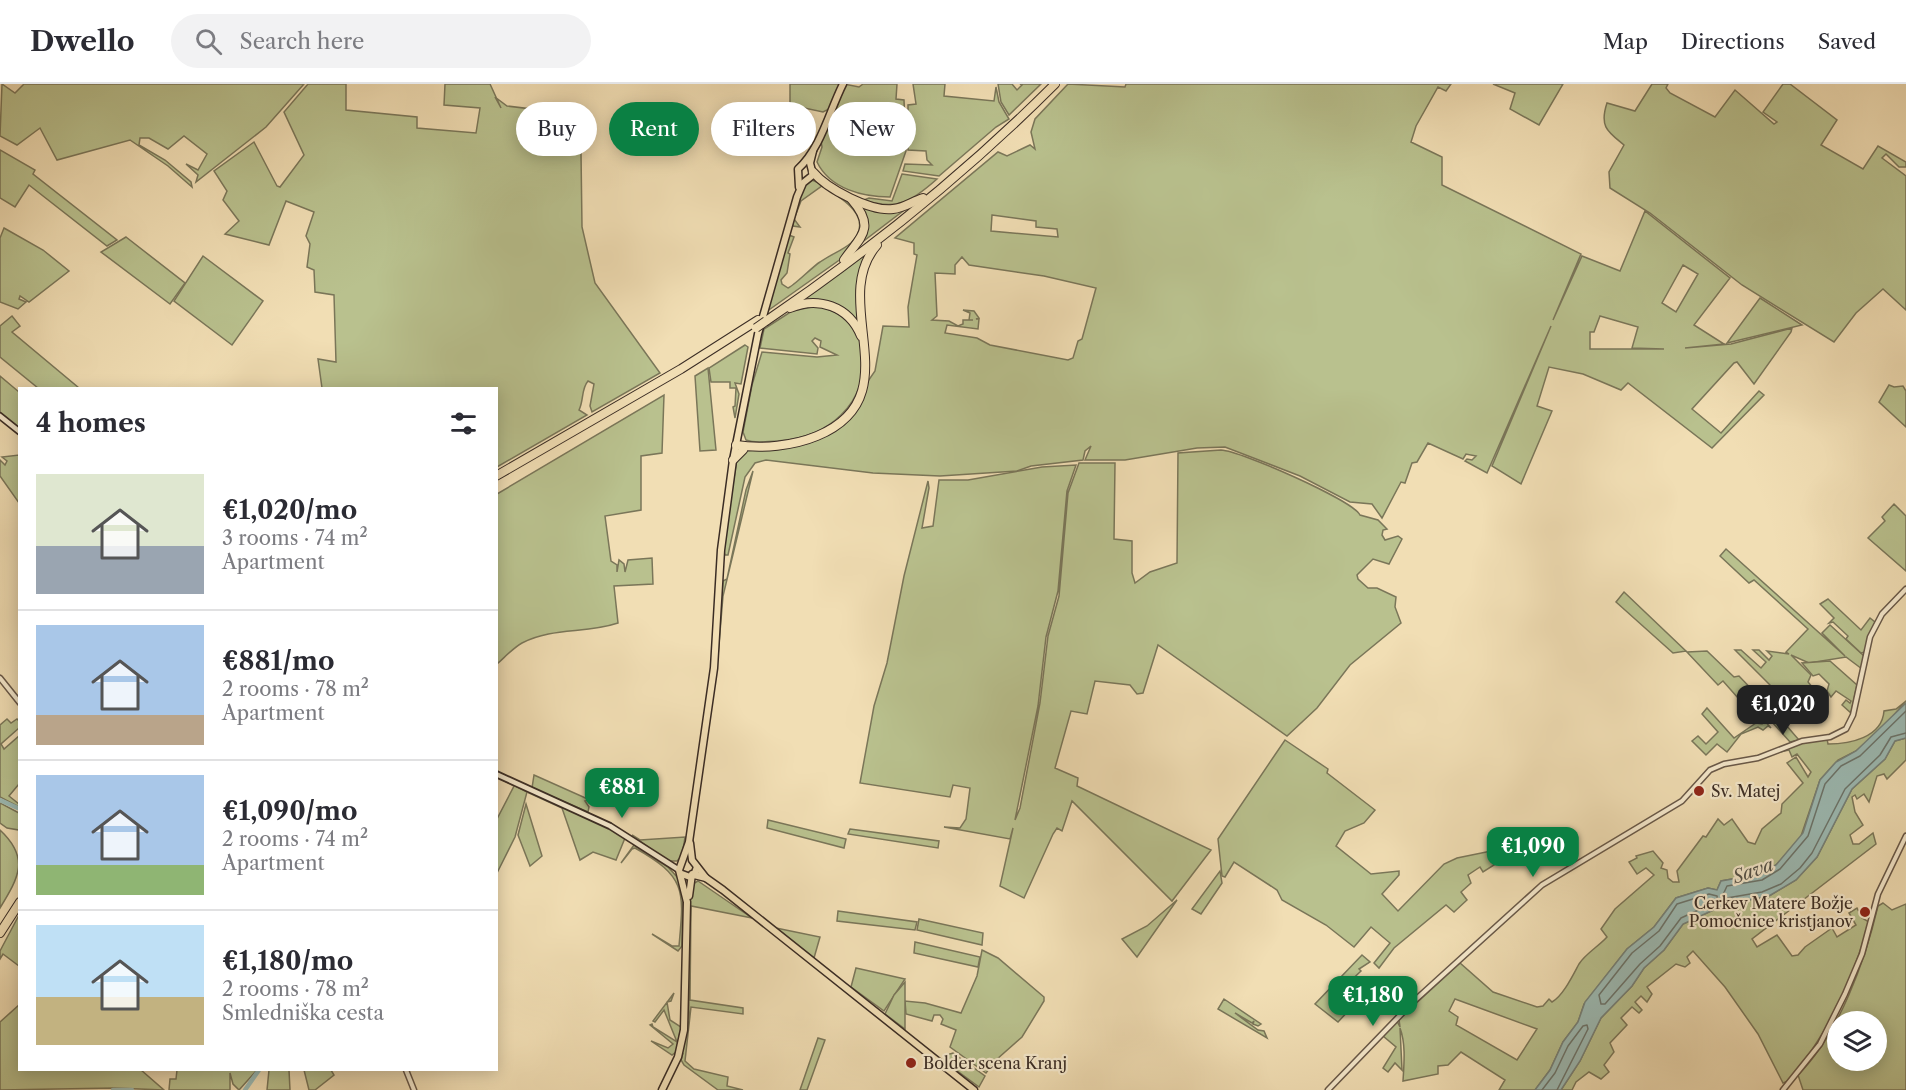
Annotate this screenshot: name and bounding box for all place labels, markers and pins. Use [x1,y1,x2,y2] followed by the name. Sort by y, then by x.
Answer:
[1734,685,1832,736] pin: €1,020
[586,768,658,819] pin: €881
[1711,781,1780,801] place label: Sv. Matej
[1692,784,1706,798] marker: Sv. Matej
[1484,827,1582,878] pin: €1,090
[1689,893,1853,931] place label: Cerkev Matere Božje Pomočnice kristjanov
[1858,905,1872,919] marker: Cerkev Matere Božje Pomočnice kristjanov
[1324,976,1422,1027] pin: €1,180
[923,1053,1067,1073] place label: Bolder scena Kranj
[904,1056,918,1070] marker: Bolder scena Kranj

